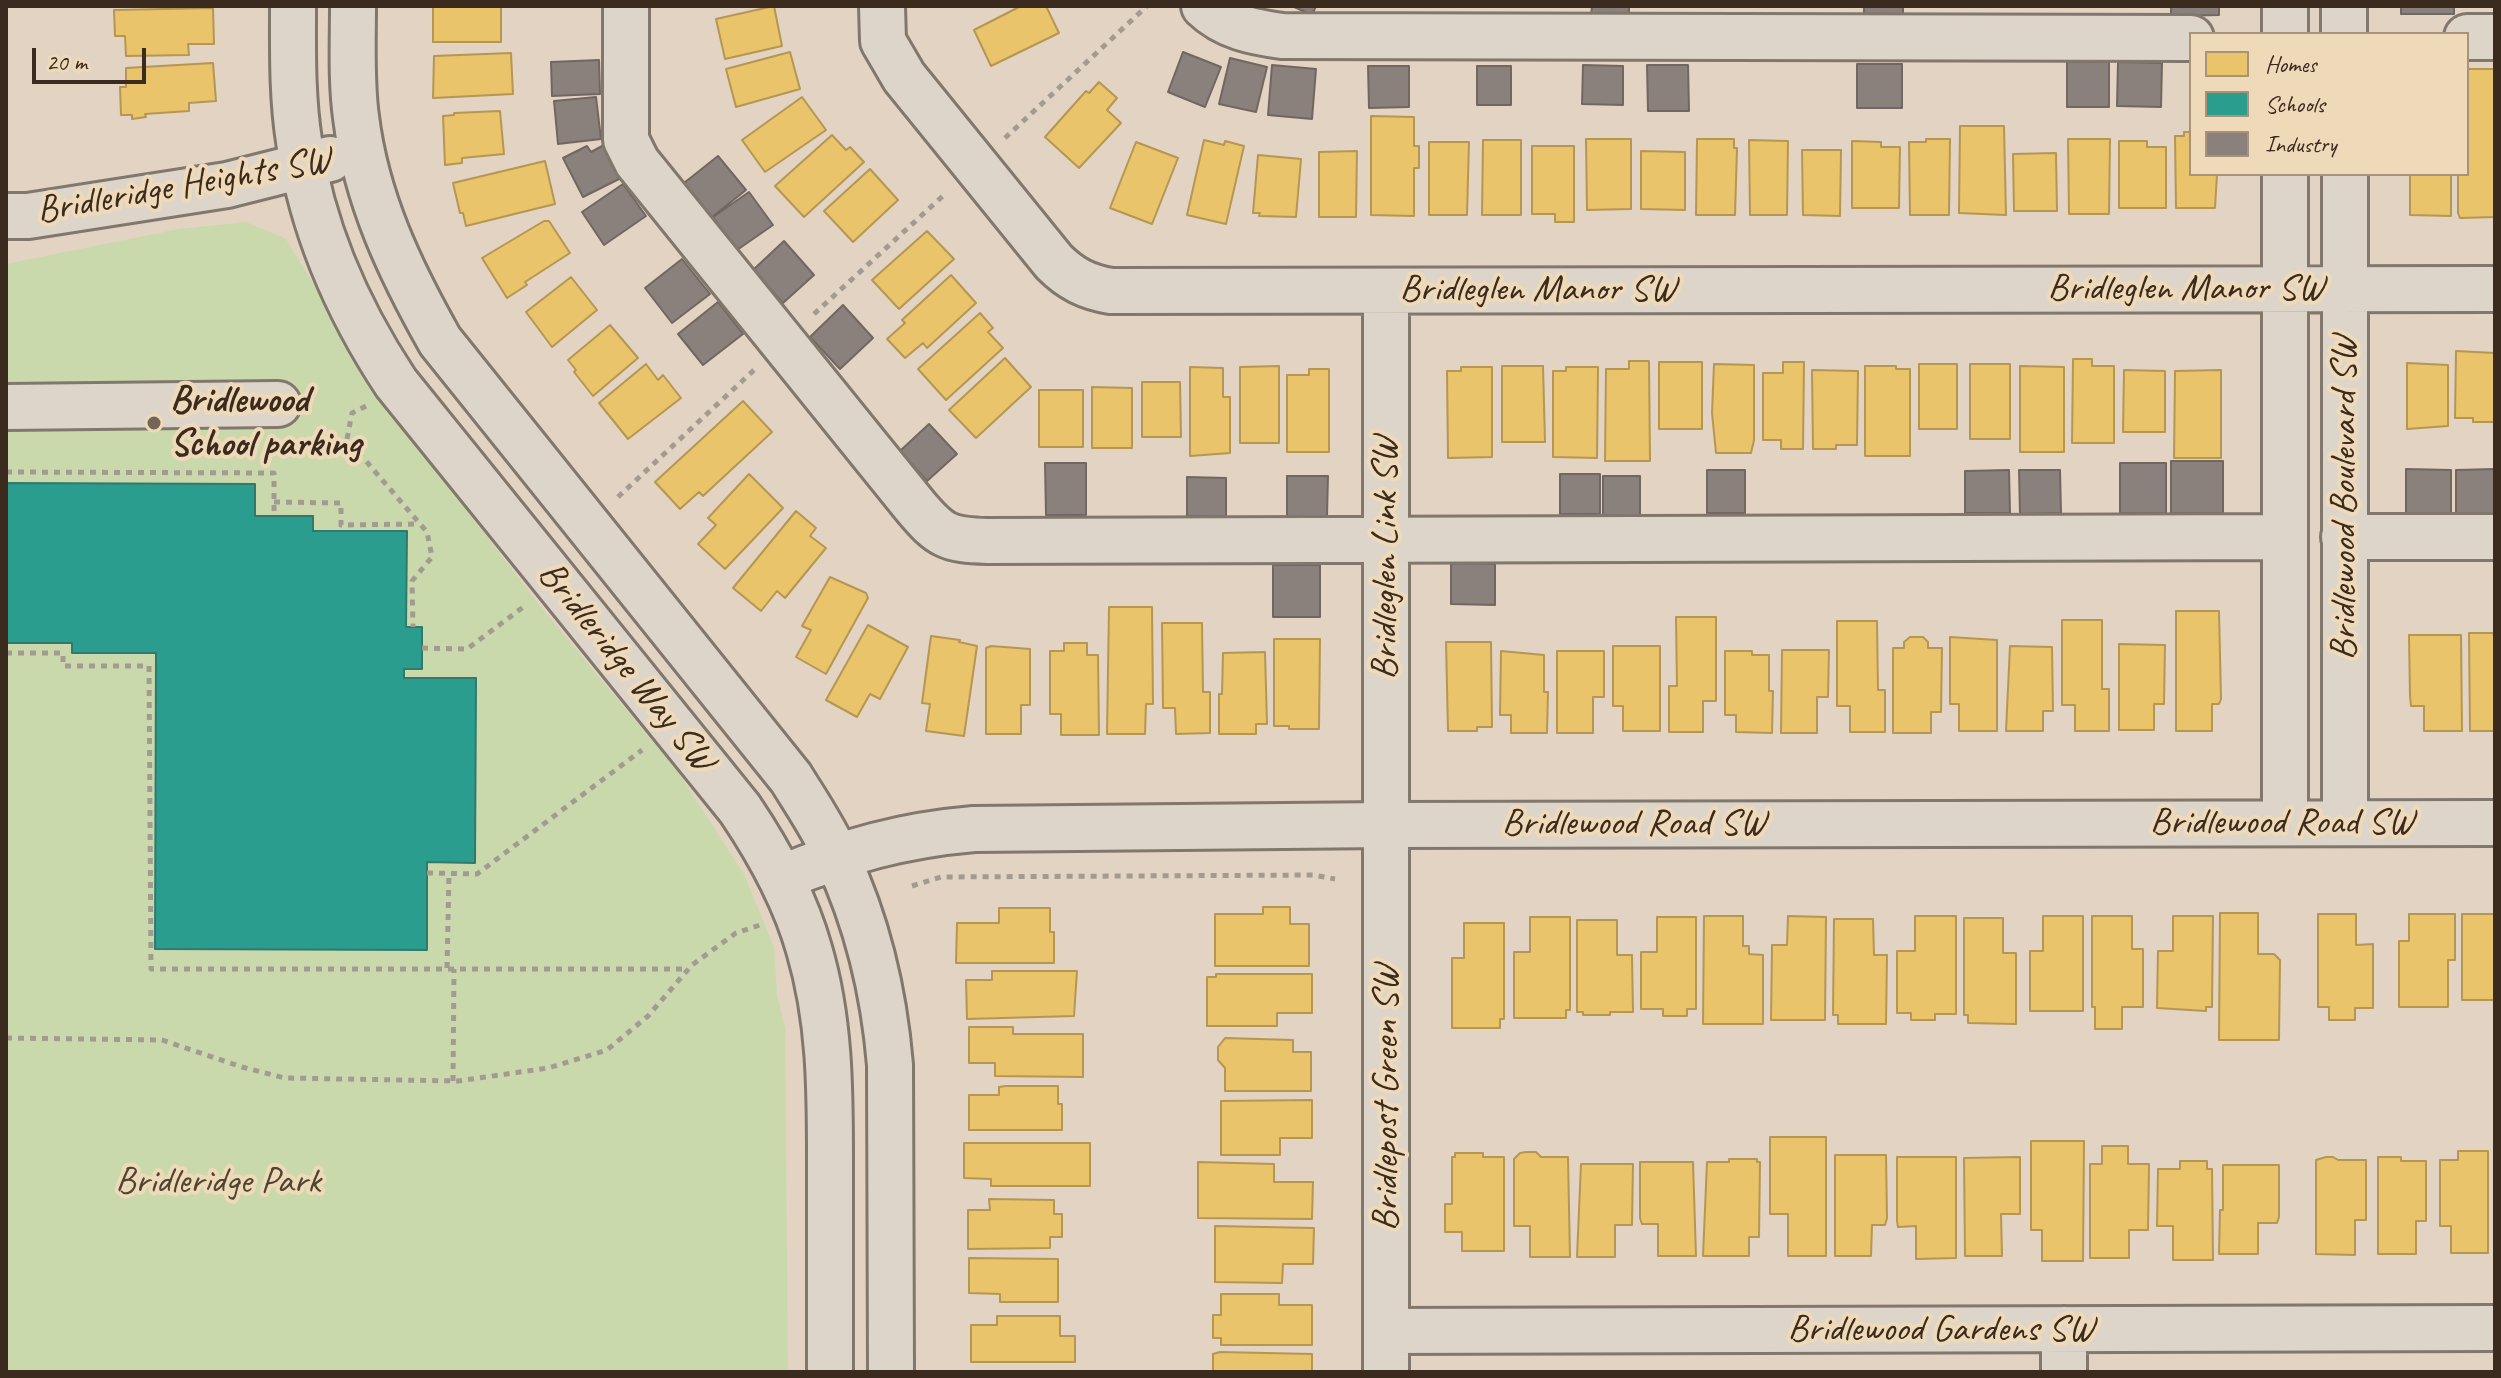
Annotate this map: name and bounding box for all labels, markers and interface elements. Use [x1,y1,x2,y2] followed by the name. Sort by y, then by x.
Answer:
[36,32,150,82] scale bar
[2189,32,2469,176] legend
[46,47,87,77] text: 20 m
[2265,49,2316,79] text: Homes
[2265,89,2325,119] text: Schools
[2265,129,2336,159] text: Industry
[33,138,335,234] street label: Bridleridge Heights SW
[2048,266,2324,312] street label: Bridleglen Manor SW
[1400,267,1676,313] street label: Bridleglen Manor SW
[2322,336,2368,660] street label: Bridlewood Boulevard SW
[170,378,361,468] place label: Bridlewood School parking
[145,414,163,432] marker: Bridlewood School parking
[1363,436,1409,680] street label: Bridleglen Link SW
[527,553,725,781] street label: Bridleridge Way SW
[2150,800,2414,846] street label: Bridlewood Road SW
[1502,801,1766,847] street label: Bridlewood Road SW
[1364,965,1410,1231] street label: Bridlepost Green SW
[115,1159,321,1205] park label: Bridleridge Park
[1788,1307,2094,1353] street label: Bridlewood Gardens SW

